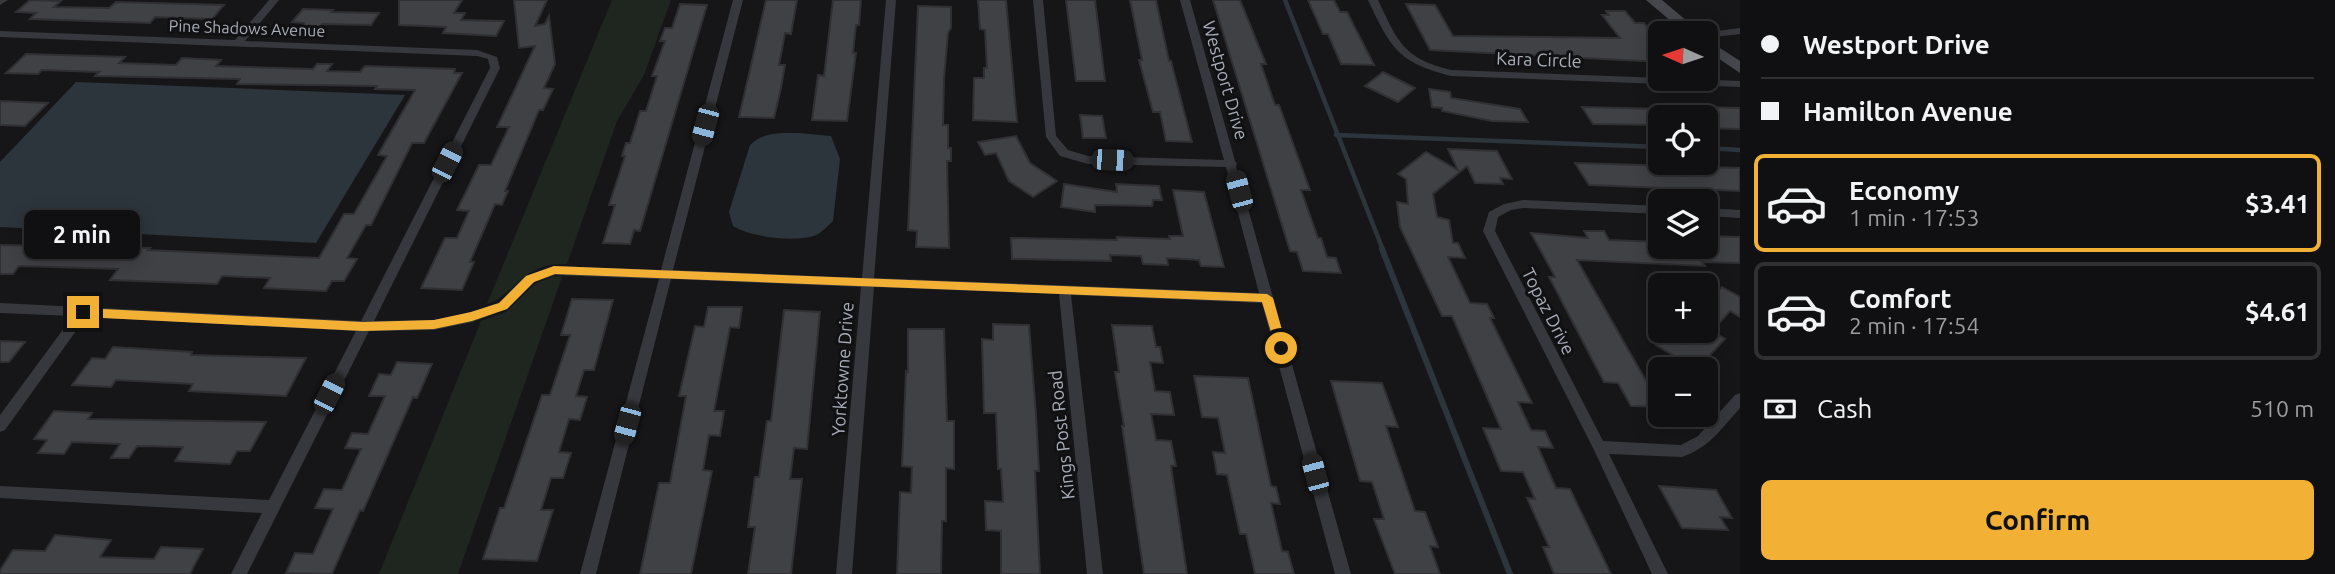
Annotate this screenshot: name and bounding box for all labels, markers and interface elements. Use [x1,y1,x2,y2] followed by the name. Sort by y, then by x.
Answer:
[168,16,326,40] street label: Pine Shadows Avenue
[1199,18,1253,142] street label: Westport Drive
[1648,21,1718,91] north arrow
[1648,21,1718,427] map controls
[1803,30,1990,59] text: Westport Drive
[1496,48,1582,70] street label: Kara Circle
[1803,97,2013,126] text: Hamilton Avenue
[690,102,721,148] car
[1648,105,1718,175] button: locate
[429,139,466,185] car
[1091,149,1134,171] car
[1224,168,1255,214] car
[1765,172,1828,235] icon: car
[1849,176,1959,205] text: Economy
[1648,189,1718,259] button: layers
[2245,189,2310,218] text: $3.41
[1849,205,1980,230] text: 1 min · 17:53
[25,210,141,260] callout: 2 min
[53,222,111,247] text: 2 min
[1519,264,1579,358] street label: Topaz Drive
[1648,273,1718,343] button: +
[1765,280,1828,343] icon: car
[1849,284,1952,313] text: Comfort
[67,296,99,328] route end
[2245,297,2310,326] text: $4.61
[827,301,857,437] street label: Yorktowne Drive
[1849,313,1980,338] text: 2 min · 17:54
[1265,332,1297,364] route start
[1648,357,1718,427] button: −
[1044,369,1078,501] street label: Kings Post Road
[311,371,348,417] car
[1761,390,1799,428] icon: cash
[1817,394,1872,423] text: Cash
[2250,396,2314,421] text: 510 m
[612,401,643,447] car
[1300,451,1331,497] car
[1761,480,2314,560] button: Confirm

